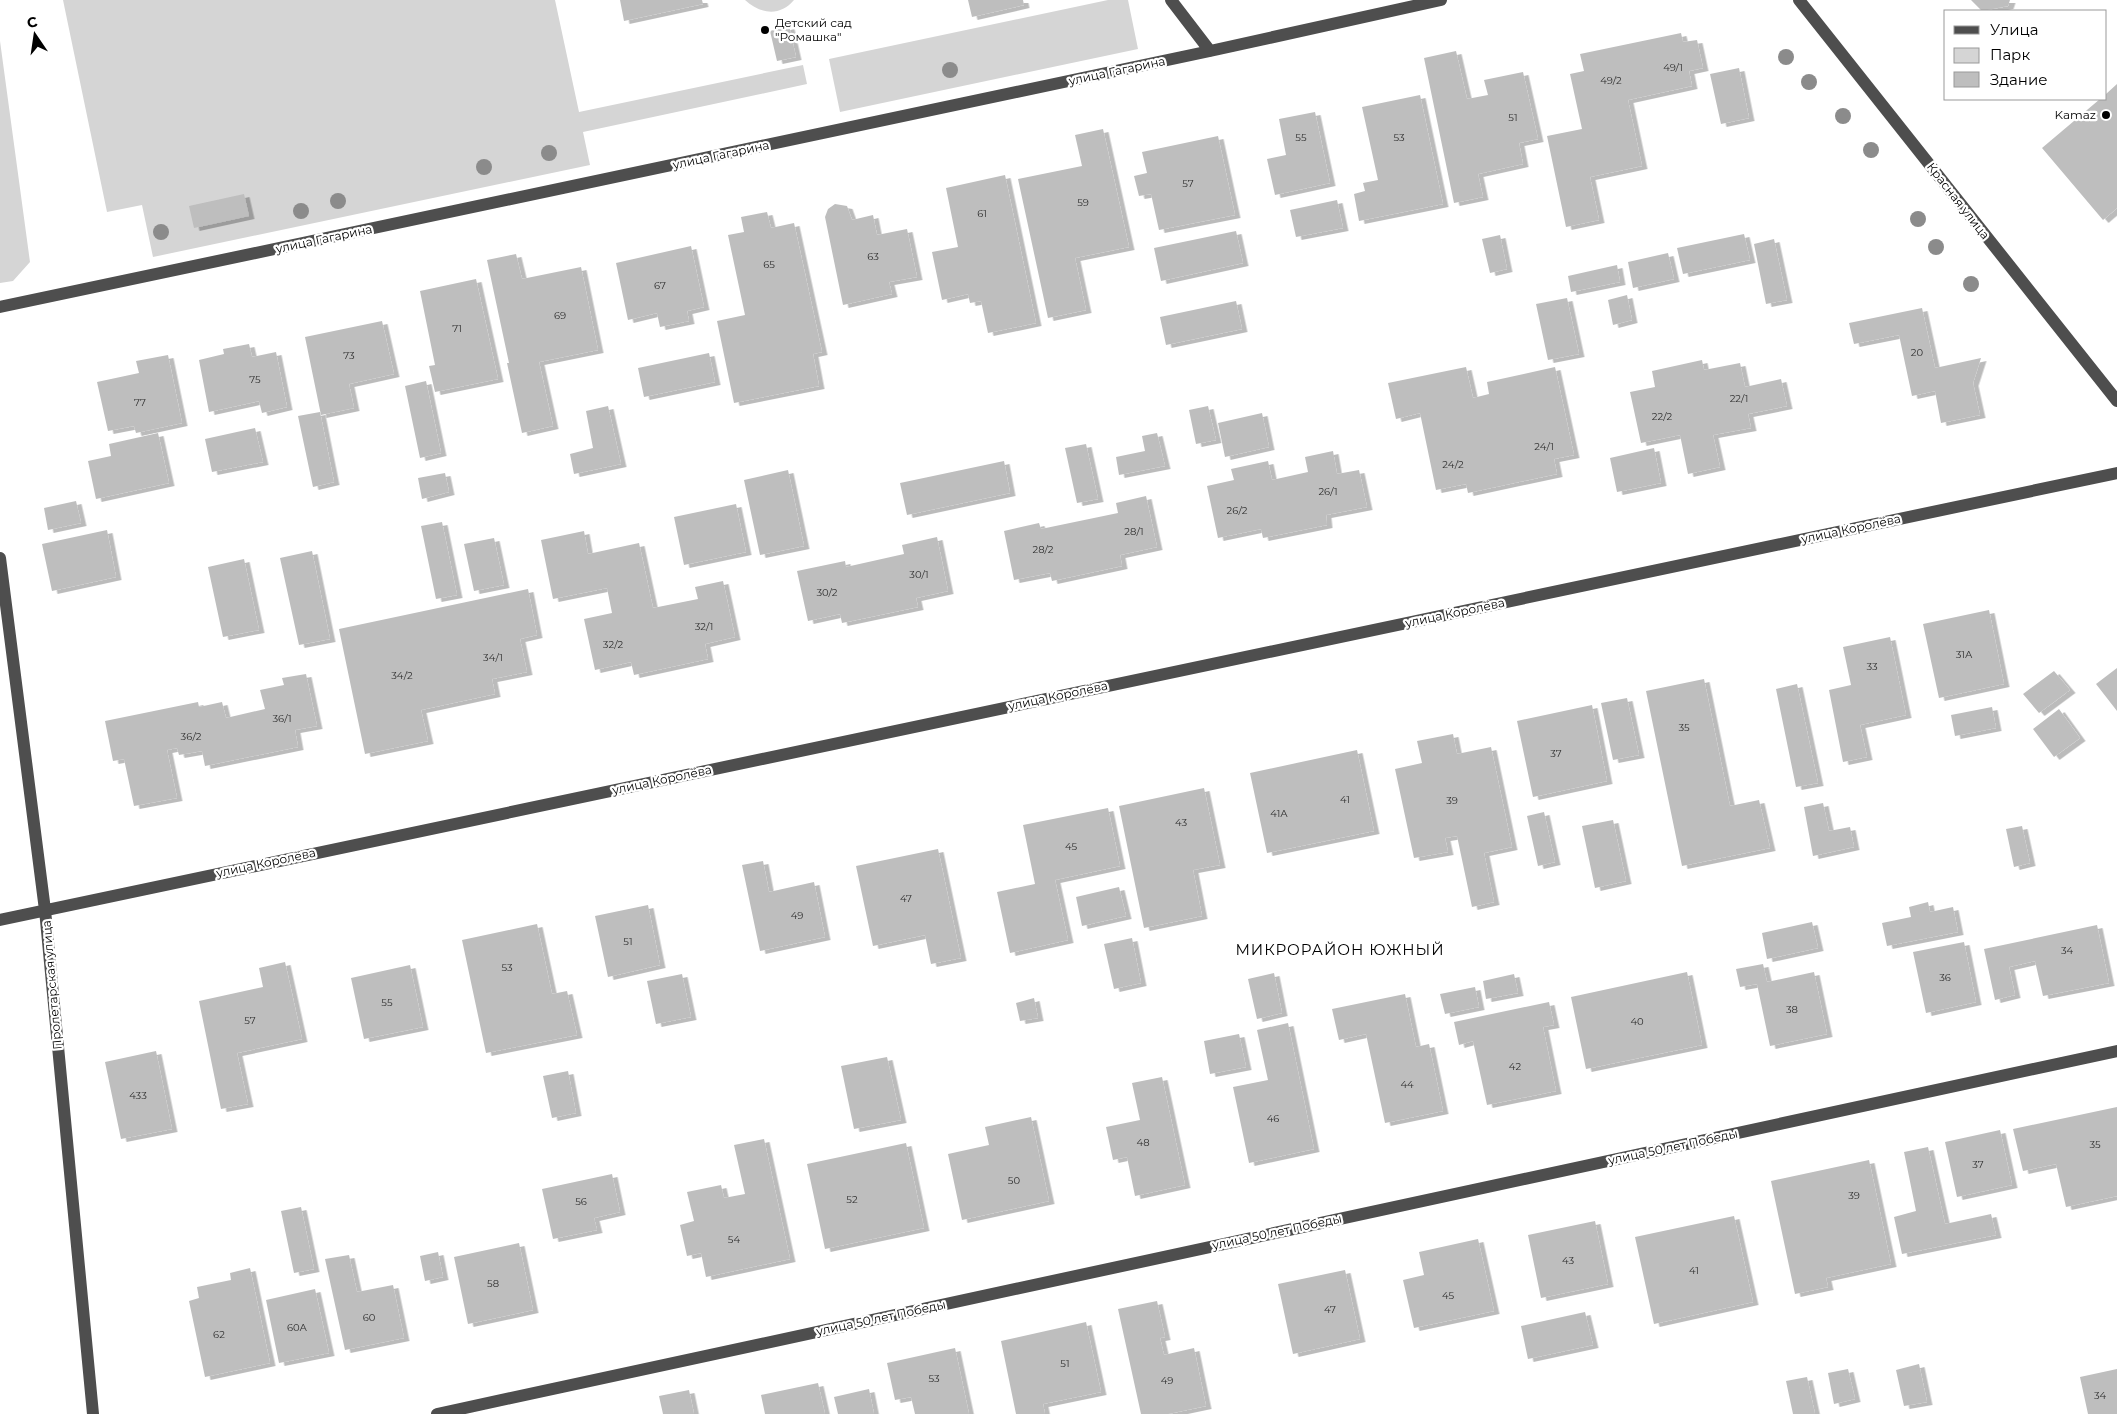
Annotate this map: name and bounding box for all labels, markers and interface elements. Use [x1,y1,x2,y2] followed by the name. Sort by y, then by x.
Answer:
[10,10,60,60] north arrow
[1944,10,2107,100] legend
[25,12,39,32] text: С
[775,15,852,44] place label: Детский сад "Ромашка"
[1990,20,2038,39] text: Улица
[759,24,771,36] marker: Детский сад "Ромашка"
[1990,45,2030,64] text: Парк
[1066,53,1167,88] street label: улица Гагарина
[1663,61,1683,74] house number: 49/1
[1990,70,2048,89] text: Здание
[1600,74,1622,87] house number: 49/2
[2055,107,2096,122] place label: Kamaz
[2100,109,2112,121] marker: Kamaz
[1508,111,1518,124] house number: 51
[1295,131,1307,144] house number: 55
[1393,131,1405,144] house number: 53
[670,137,771,172] street label: улица Гагарина
[1924,159,1993,242] street label: Красная улица
[1182,177,1194,190] house number: 57
[1077,196,1089,209] house number: 59
[977,207,987,220] house number: 61
[273,221,374,256] street label: улица Гагарина
[867,250,879,263] house number: 63
[763,258,775,271] house number: 65
[654,279,666,292] house number: 67
[554,309,566,322] house number: 69
[452,322,462,335] house number: 71
[1911,346,1924,359] house number: 20
[343,349,355,362] house number: 73
[249,373,261,386] house number: 75
[1730,392,1748,405] house number: 22/1
[134,396,146,409] house number: 77
[1652,410,1673,423] house number: 22/2
[1534,440,1554,453] house number: 24/1
[1442,458,1464,471] house number: 24/2
[1318,485,1338,498] house number: 26/1
[1227,504,1248,517] house number: 26/2
[1799,511,1902,547] street label: улица Королёва
[1124,525,1144,538] house number: 28/1
[1032,543,1054,556] house number: 28/2
[909,568,929,581] house number: 30/1
[816,586,838,599] house number: 30/2
[1403,595,1506,631] street label: улица Королёва
[695,620,713,633] house number: 32/1
[603,638,624,651] house number: 32/2
[1956,648,1973,661] house number: 31А
[483,651,503,664] house number: 34/1
[1866,660,1878,673] house number: 33
[391,669,413,682] house number: 34/2
[1006,678,1109,714] street label: улица Королёва
[272,712,292,725] house number: 36/1
[1678,721,1690,734] house number: 35
[181,730,202,743] house number: 36/2
[1550,747,1562,760] house number: 37
[610,762,713,798] street label: улица Королёва
[1340,793,1350,806] house number: 41
[1446,794,1458,807] house number: 39
[1270,807,1288,820] house number: 41А
[1175,816,1187,829] house number: 43
[1065,840,1077,853] house number: 45
[214,845,317,881] street label: улица Королёва
[900,892,912,905] house number: 47
[791,909,803,922] house number: 49
[38,920,65,1050] street label: Пролетарская улица
[623,935,633,948] house number: 51
[1235,940,1445,959] district label: МИКРОРАЙОН ЮЖНЫЙ
[2061,944,2074,957] house number: 34
[501,961,513,974] house number: 53
[1939,971,1951,984] house number: 36
[381,996,393,1009] house number: 55
[1786,1003,1798,1016] house number: 38
[244,1014,256,1027] house number: 57
[1630,1015,1644,1028] house number: 40
[1509,1060,1521,1073] house number: 42
[1400,1078,1414,1091] house number: 44
[129,1089,147,1102] house number: 433
[1267,1112,1279,1125] house number: 46
[1606,1125,1739,1168] street label: улица 50 лет Победы
[1136,1136,1150,1149] house number: 48
[2089,1138,2101,1151] house number: 35
[1972,1158,1984,1171] house number: 37
[1008,1174,1021,1187] house number: 50
[1848,1189,1860,1202] house number: 39
[846,1193,858,1206] house number: 52
[575,1195,587,1208] house number: 56
[1210,1210,1343,1253] street label: улица 50 лет Победы
[728,1233,741,1246] house number: 54
[1562,1254,1574,1267] house number: 43
[1689,1264,1699,1277] house number: 41
[487,1277,499,1290] house number: 58
[1442,1289,1454,1302] house number: 45
[814,1296,947,1339] street label: улица 50 лет Победы
[1324,1303,1336,1316] house number: 47
[363,1311,376,1324] house number: 60
[287,1321,308,1334] house number: 60А
[213,1328,225,1341] house number: 62
[1060,1357,1070,1370] house number: 51
[928,1372,940,1385] house number: 53
[1161,1374,1173,1387] house number: 49
[2094,1389,2107,1402] house number: 34

